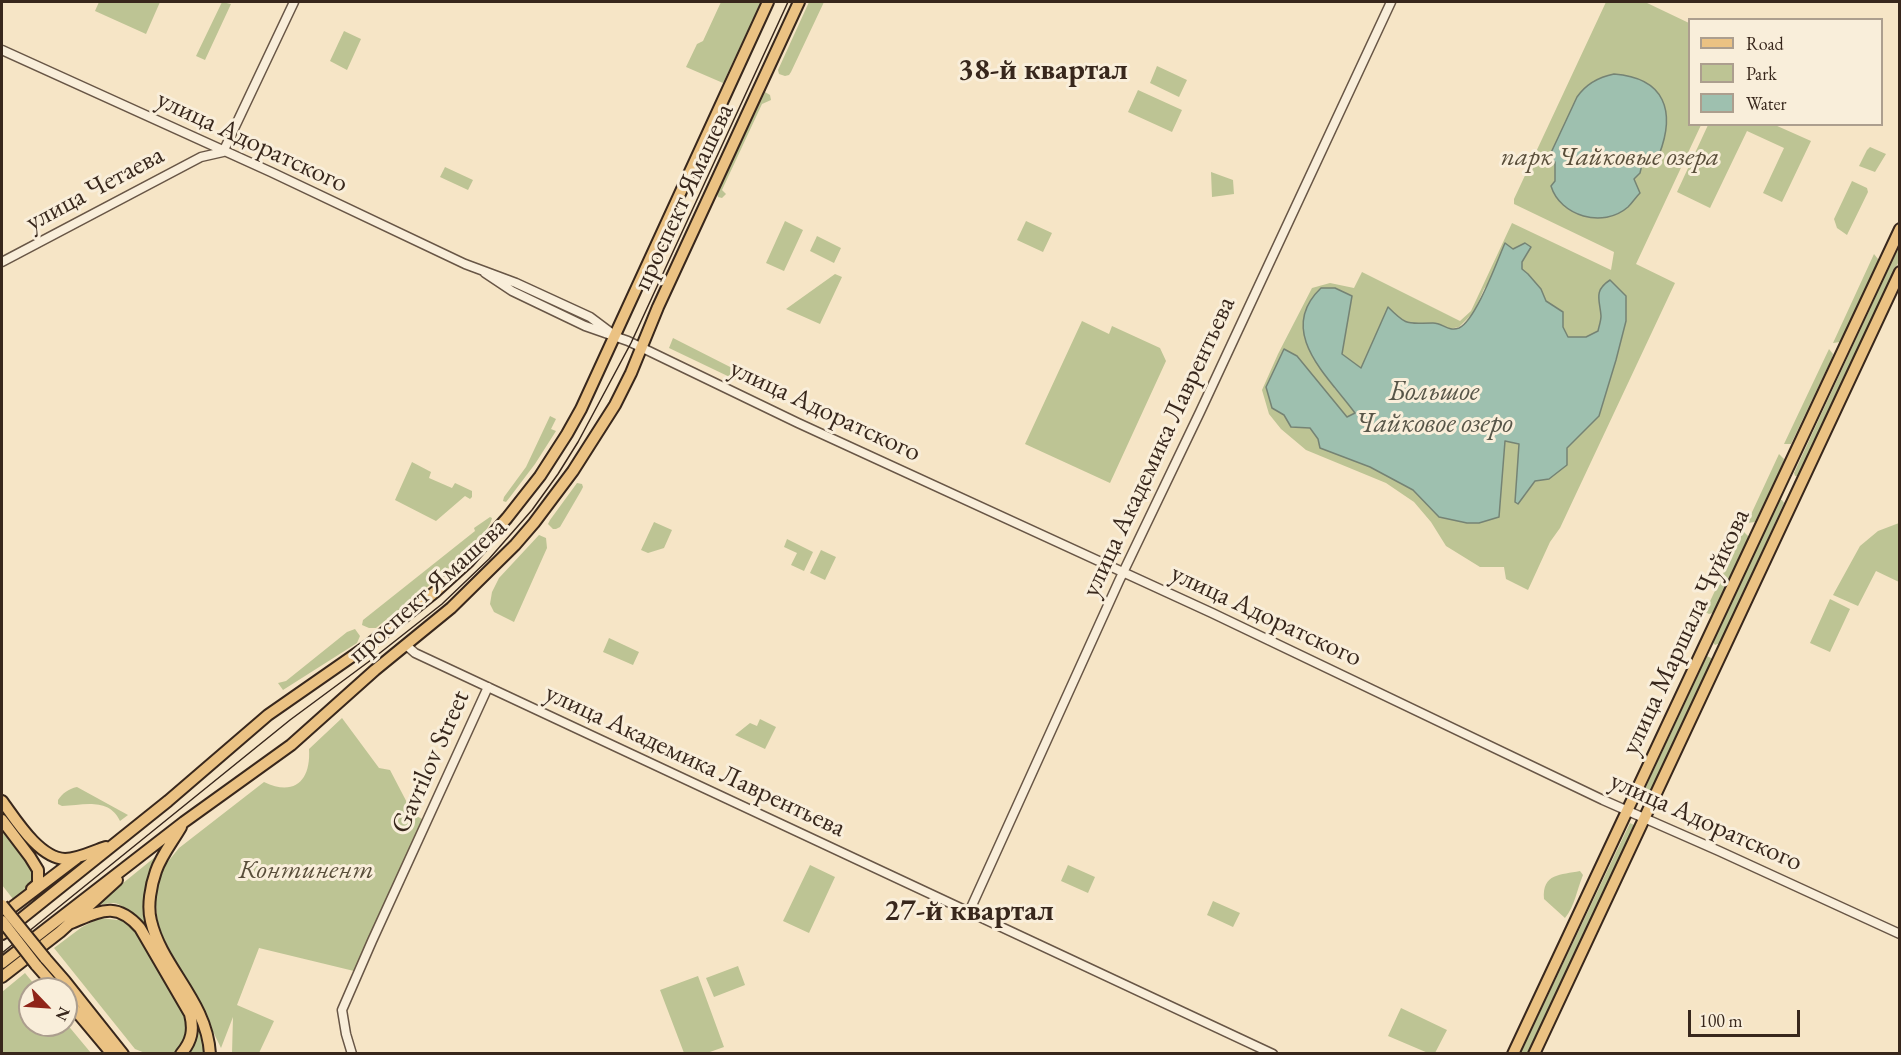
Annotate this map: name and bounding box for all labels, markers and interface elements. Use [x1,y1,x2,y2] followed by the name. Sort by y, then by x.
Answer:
[1688,18,1883,126] legend
[1746,32,1784,55] text: Road
[958,53,1128,89] district label: 38-й квартал
[1746,62,1777,85] text: Park
[151,84,353,200] street label: улица Адоратского
[1746,92,1787,115] text: Water
[627,99,741,295] street label: проспект Ямашева
[20,139,170,239] street label: улица Четаева
[1501,142,1719,174] park label: парк Чайковые озера
[1075,292,1243,602] street label: улица Академика Лаврентьева
[724,353,926,469] street label: улица Адоратского
[1355,375,1513,441] water label: Большое Чайковое озеро
[1615,504,1757,760] street label: улица Маршала Чуйкова
[342,511,514,671] street label: проспект Ямашева
[1165,558,1367,674] street label: улица Адоратского
[540,677,850,845] street label: улица Академика Лаврентьева
[385,685,477,839] street label: Gavrilov Street
[1605,765,1807,879] street label: улица Адоратского
[239,855,373,887] park label: Континент
[884,894,1054,930] district label: 27-й квартал
[18,977,78,1037] north arrow
[1691,998,1804,1036] scale bar
[51,1004,75,1024] text: N
[1699,1009,1743,1032] text: 100 m

